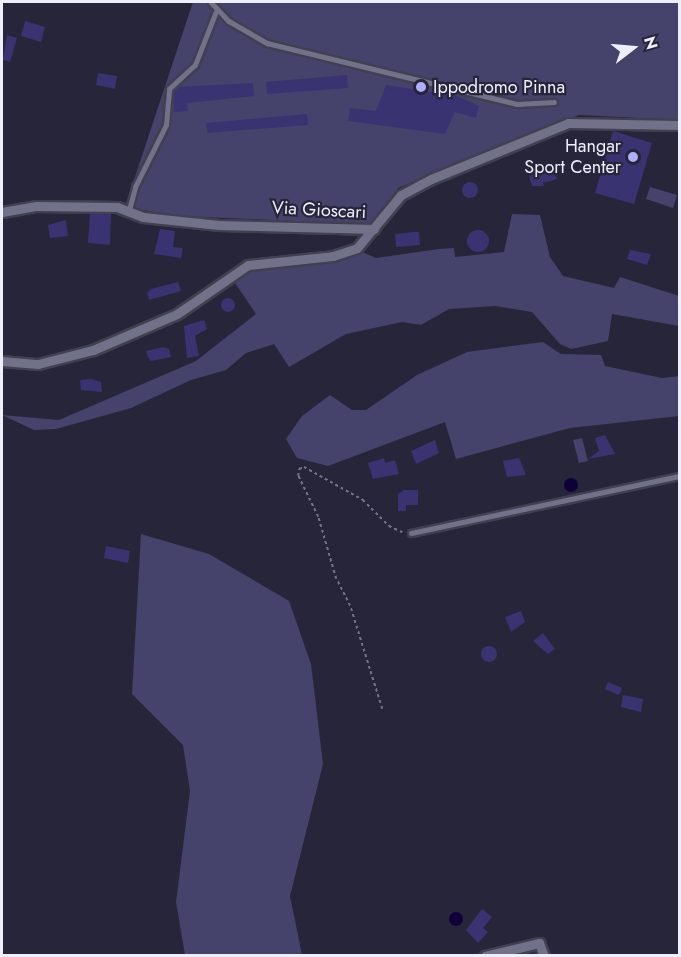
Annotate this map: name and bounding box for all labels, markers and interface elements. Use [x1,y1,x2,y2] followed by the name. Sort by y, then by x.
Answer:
[603,18,663,78] north arrow
[638,34,664,52] text: N
[433,76,565,98] place label: Ippodromo Pinna
[414,80,428,94] marker: Ippodromo Pinna
[524,136,621,178] place label: Hangar Sport Center
[626,150,640,164] marker: Hangar Sport Center
[271,197,367,223] street label: Via Gioscari

